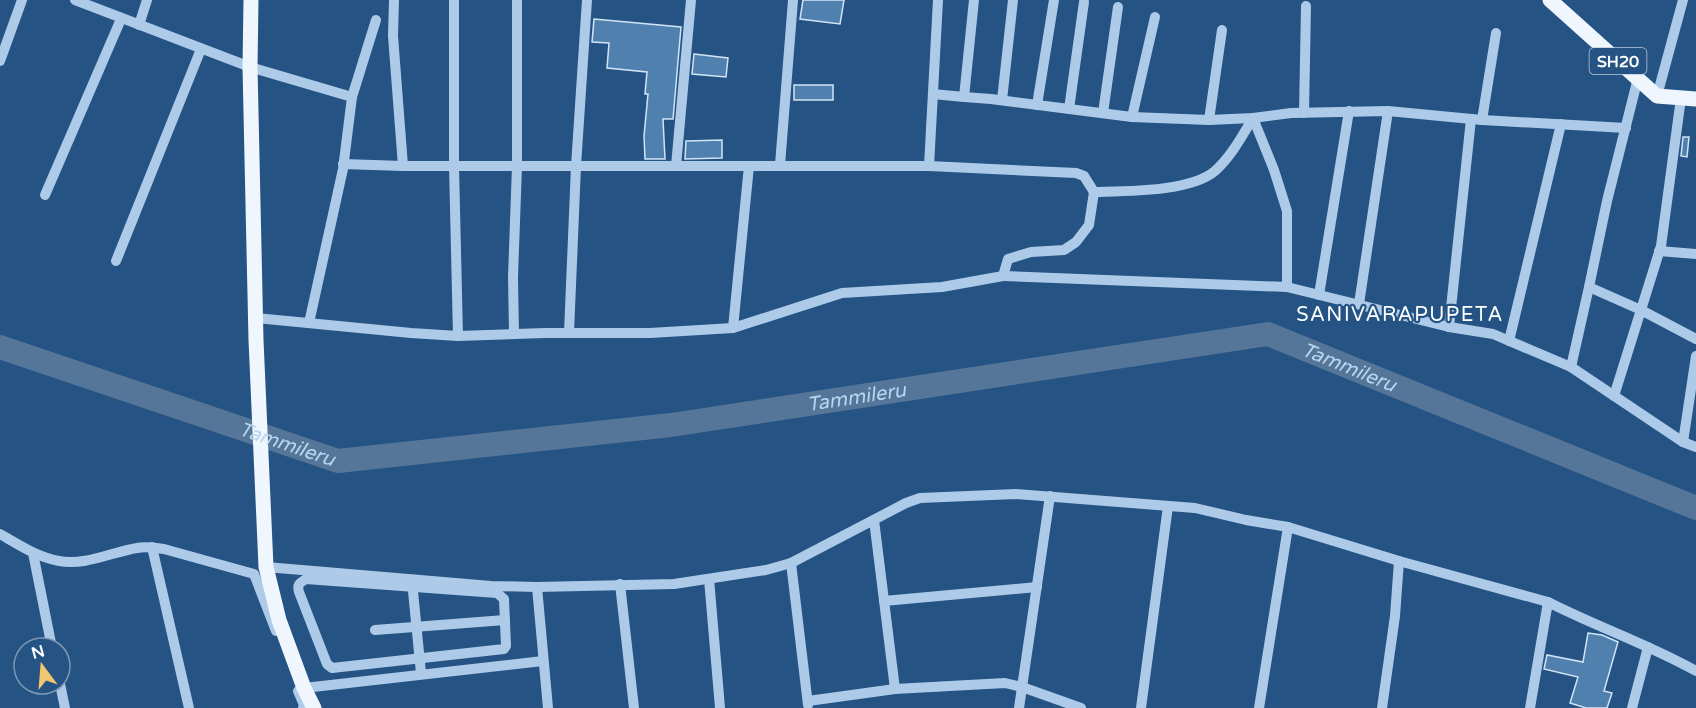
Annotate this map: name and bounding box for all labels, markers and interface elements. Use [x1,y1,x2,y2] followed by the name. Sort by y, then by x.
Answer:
[1590,48,1646,74] road number: SH20
[1296,303,1504,327] district label: SANIVARAPUPETA
[1298,338,1401,398] water label: Tammileru
[805,378,909,417] water label: Tammileru
[236,417,340,473] water label: Tammileru
[12,636,72,696] north arrow
[29,641,47,664] text: N

